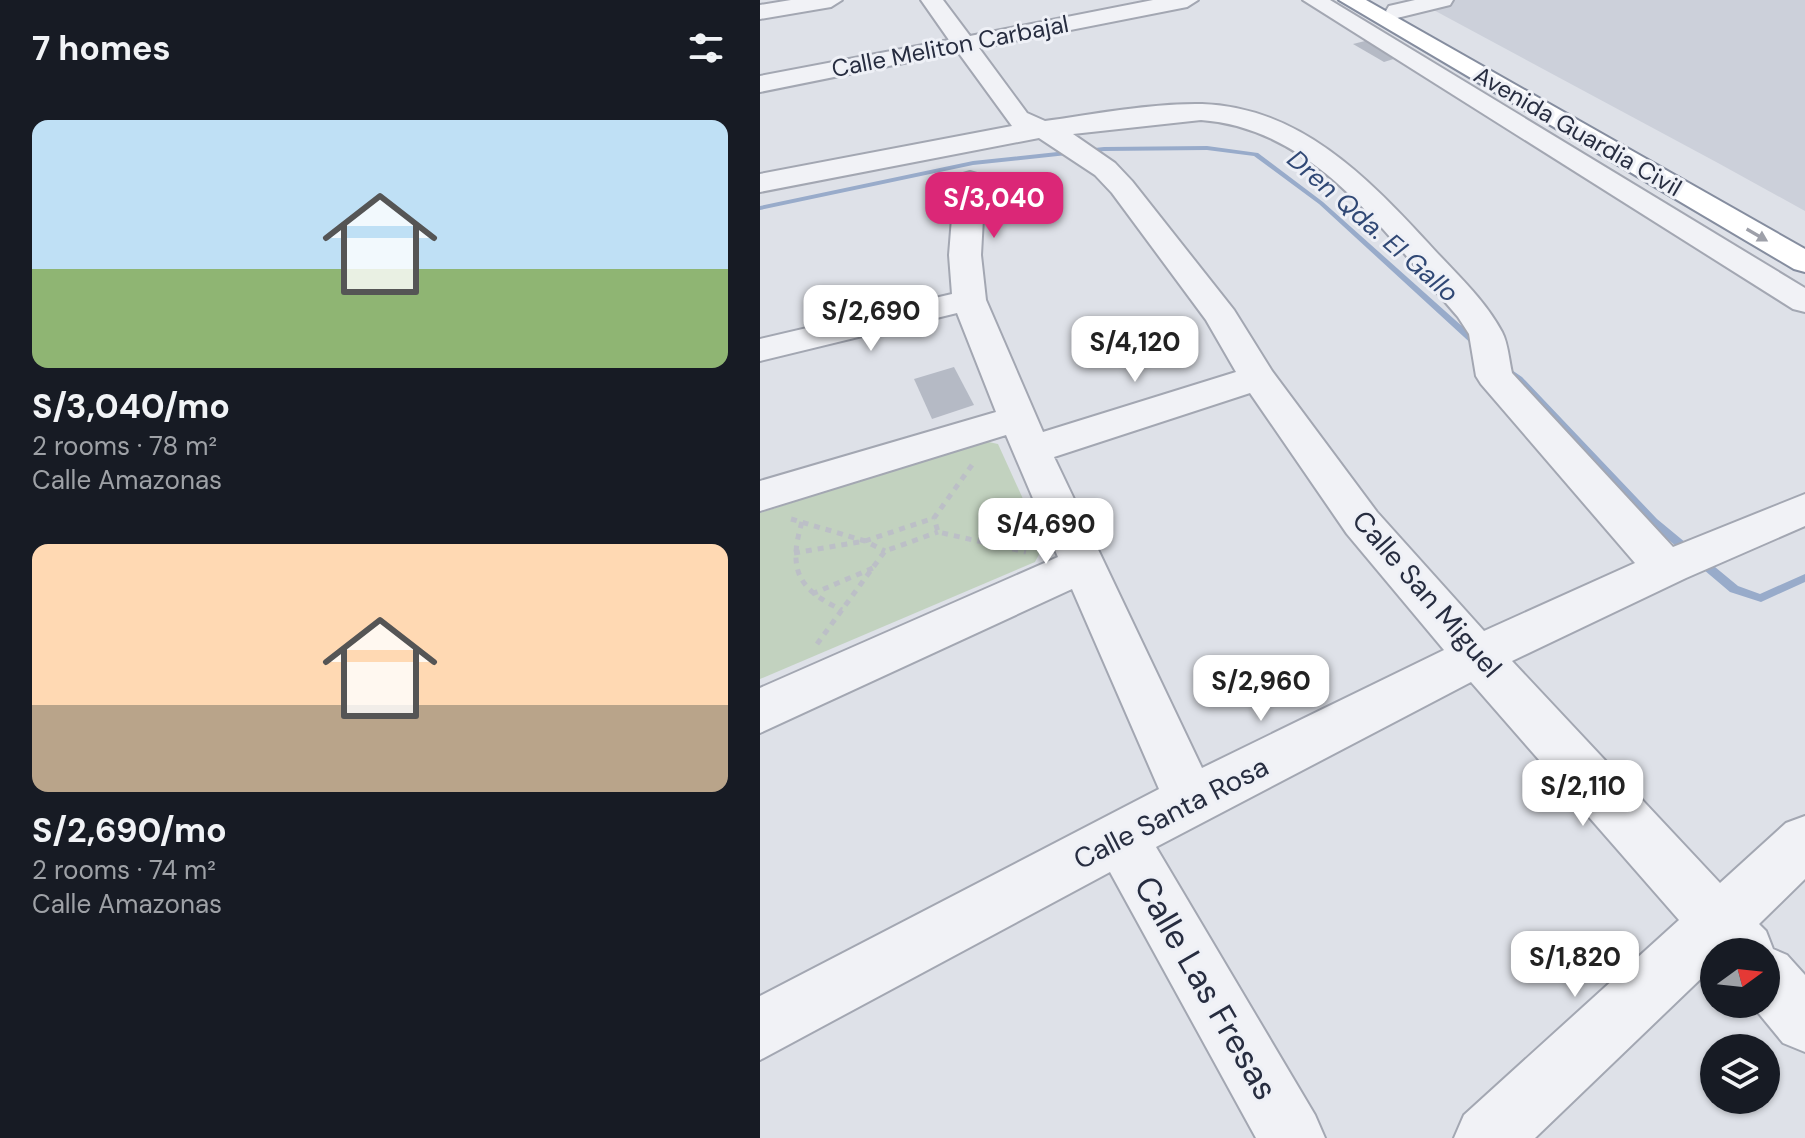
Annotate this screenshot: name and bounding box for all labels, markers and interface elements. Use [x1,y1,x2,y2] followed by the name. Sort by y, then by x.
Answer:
[829,8,1071,84] street label: Calle Meliton Carbajal
[32,26,171,71] text: 7 homes
[684,26,728,70] icon: filters
[1469,59,1687,203] street label: Avenida Guardia Civil
[1280,142,1466,310] water label: Dren Qda. El Gallo
[308,172,452,316] icon: home
[920,172,1068,240] pin: S/3,040
[943,181,1045,215] text: S/3,040
[1746,228,1769,242] one-way arrow
[797,285,945,353] pin: S/2,690
[822,294,920,328] text: S/2,690
[1061,316,1209,384] pin: S/4,120
[1089,325,1181,359] text: S/4,120
[32,384,230,429] text: S/3,040/mo
[32,429,217,463] text: 2 rooms · 78 m²
[32,463,222,497] text: Calle Amazonas
[972,498,1120,566] pin: S/4,690
[1344,503,1510,685] street label: Calle San Miguel
[996,507,1096,541] text: S/4,690
[308,596,452,740] icon: home
[1187,655,1335,723] pin: S/2,960
[1211,664,1311,698] text: S/2,960
[1067,748,1275,878] street label: Calle Santa Rosa
[1509,760,1657,828] pin: S/2,110
[1540,769,1626,803] text: S/2,110
[32,808,227,853] text: S/2,690/mo
[32,853,216,887] text: 2 rooms · 74 m²
[1124,868,1288,1108] street label: Calle Las Fresas
[32,887,222,921] text: Calle Amazonas
[1501,931,1649,999] pin: S/1,820
[1700,938,1780,1018] north arrow
[1700,938,1780,1114] map controls
[1529,940,1621,974] text: S/1,820
[1700,1034,1780,1114] button: layers

